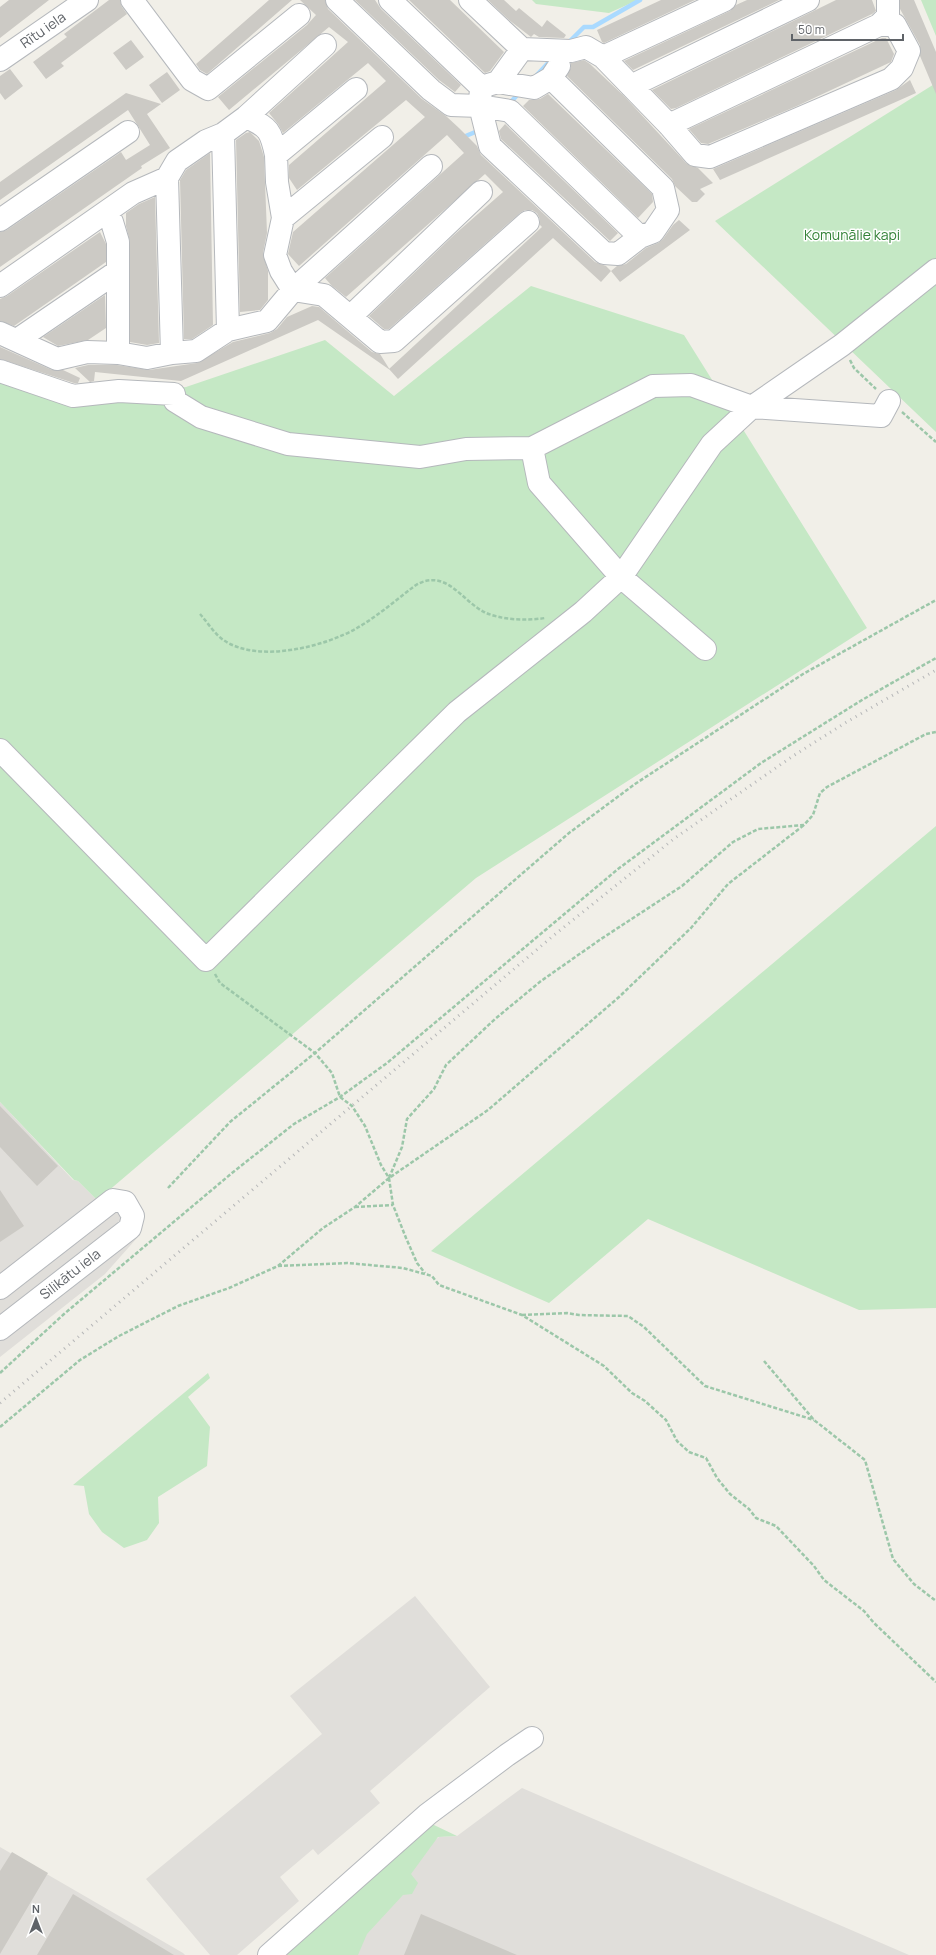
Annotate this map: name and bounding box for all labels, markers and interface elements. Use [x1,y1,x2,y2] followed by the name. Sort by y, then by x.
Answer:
[16,7,69,52] street label: Rītu iela
[792,16,903,42] scale bar
[798,21,825,38] text: 50 m
[804,225,900,244] park label: Komunālie kapi
[35,1244,104,1303] street label: Silikātu iela
[16,1899,56,1939] north arrow
[32,1901,40,1916] text: N

